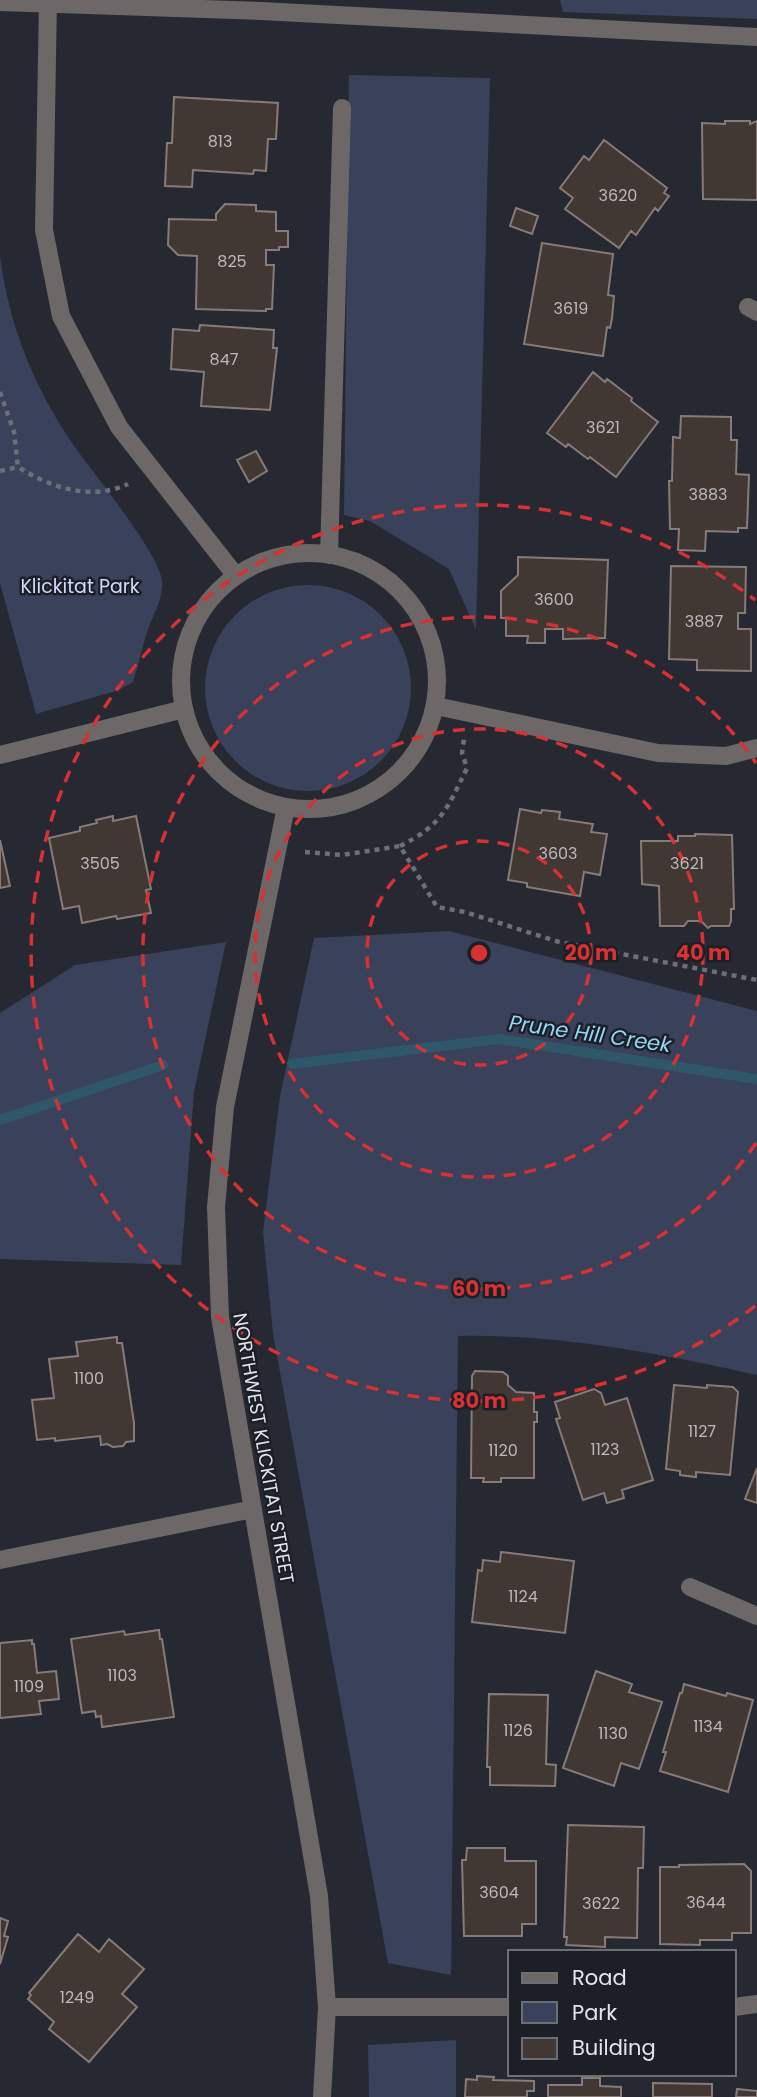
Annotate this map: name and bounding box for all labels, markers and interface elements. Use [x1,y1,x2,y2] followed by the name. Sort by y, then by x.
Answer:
[208,130,232,153] house number: 813
[599,184,637,207] house number: 3620
[217,250,247,273] house number: 825
[554,297,588,320] house number: 3619
[210,348,239,371] house number: 847
[586,416,620,439] house number: 3621
[688,483,728,506] house number: 3883
[20,573,140,600] park label: Klickitat Park
[534,588,574,611] house number: 3600
[685,610,723,633] house number: 3887
[538,842,578,865] house number: 3603
[80,852,120,875] house number: 3505
[670,852,704,875] house number: 3621
[565,938,617,967] text: 20 m
[676,938,730,967] text: 40 m
[467,941,491,965] centre of rings
[507,1008,674,1059] water label: Prune Hill Creek
[452,1274,506,1303] text: 60 m
[226,1311,301,1585] street label: NORTHWEST KLICKITAT STREET
[74,1367,104,1390] house number: 1100
[452,1386,506,1415] text: 80 m
[688,1420,716,1443] house number: 1127
[591,1438,619,1461] house number: 1123
[488,1439,518,1462] house number: 1120
[508,1585,538,1608] house number: 1124
[107,1664,137,1687] house number: 1103
[14,1675,44,1698] house number: 1109
[693,1715,723,1738] house number: 1134
[503,1719,533,1742] house number: 1126
[598,1722,628,1745] house number: 1130
[479,1881,519,1904] house number: 3604
[686,1891,726,1914] house number: 3644
[582,1892,620,1915] house number: 3622
[508,1950,736,2076] legend
[572,1963,627,1992] text: Road
[60,1986,94,2009] house number: 1249
[572,1998,617,2027] text: Park
[572,2033,656,2062] text: Building

